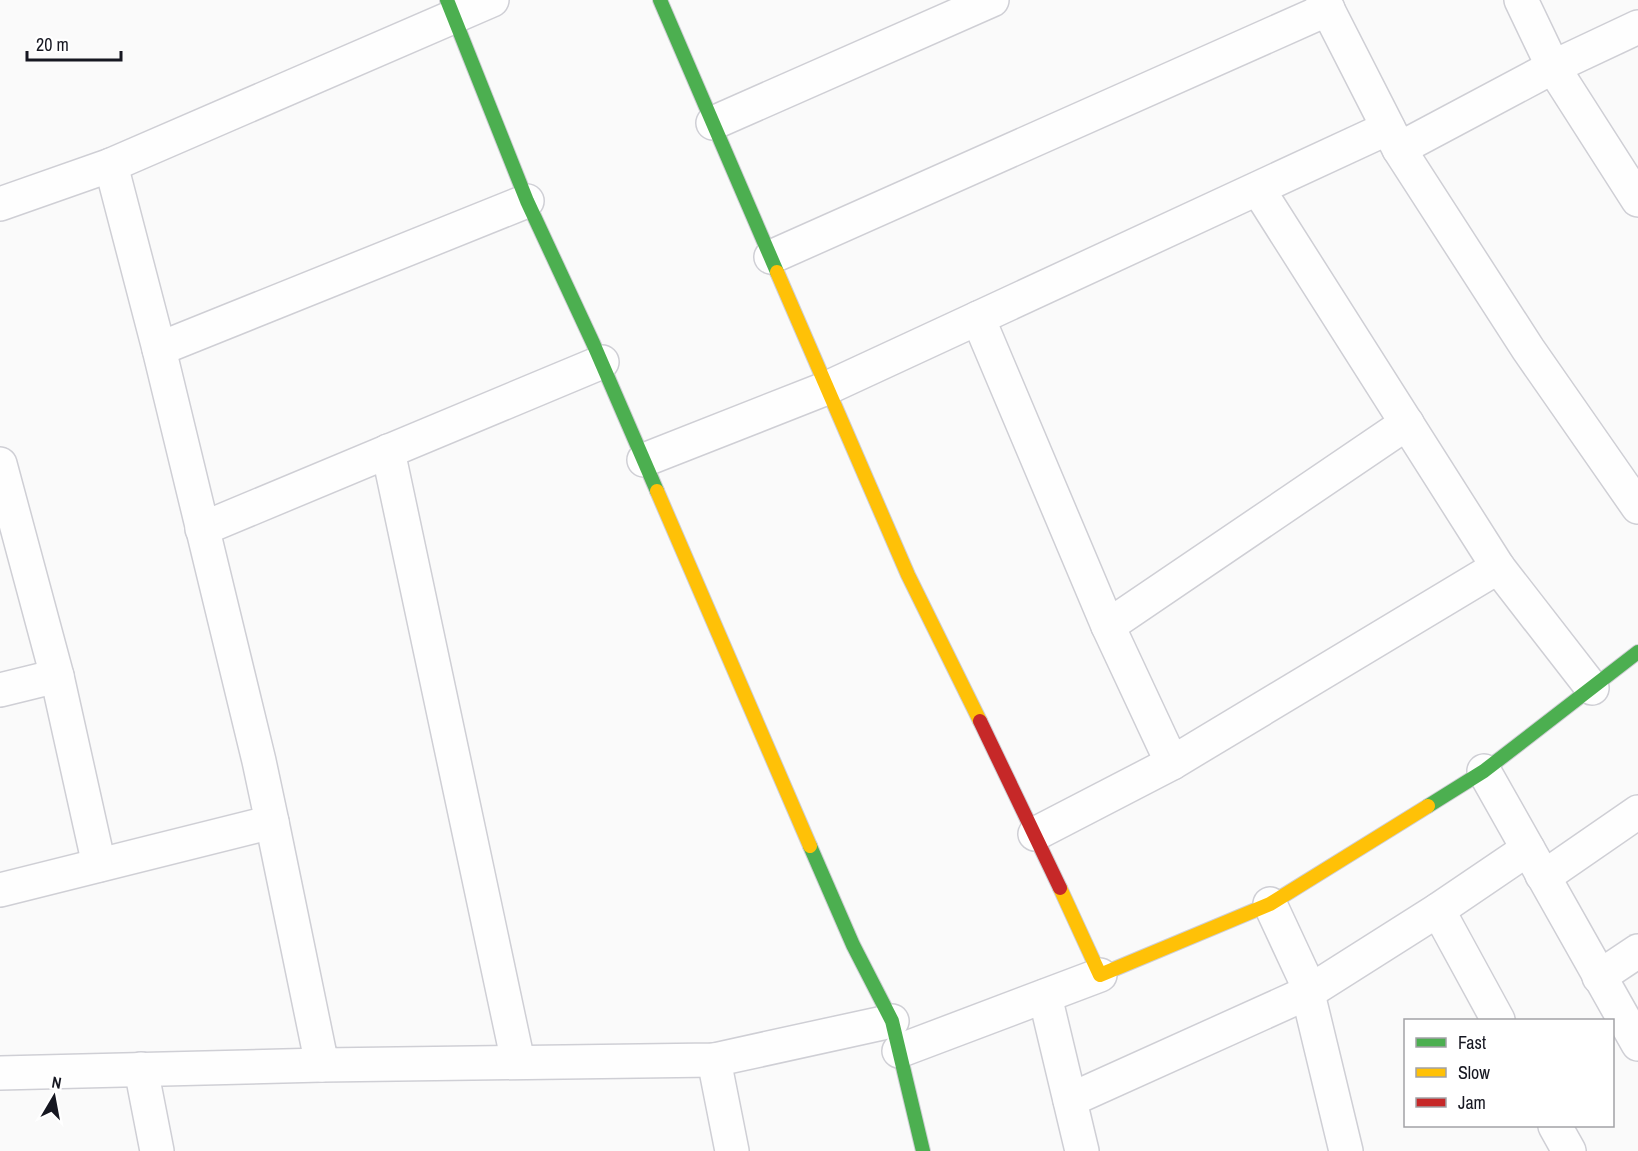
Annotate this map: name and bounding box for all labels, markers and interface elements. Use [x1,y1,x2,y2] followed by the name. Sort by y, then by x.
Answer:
[27,24,122,62] scale bar
[36,32,69,57] text: 20 m
[1404,1019,1614,1127] legend
[1458,1030,1486,1055] text: Fast
[1458,1060,1490,1085] text: Slow
[24,1067,84,1127] north arrow
[50,1071,63,1094] text: N
[1458,1090,1486,1115] text: Jam

